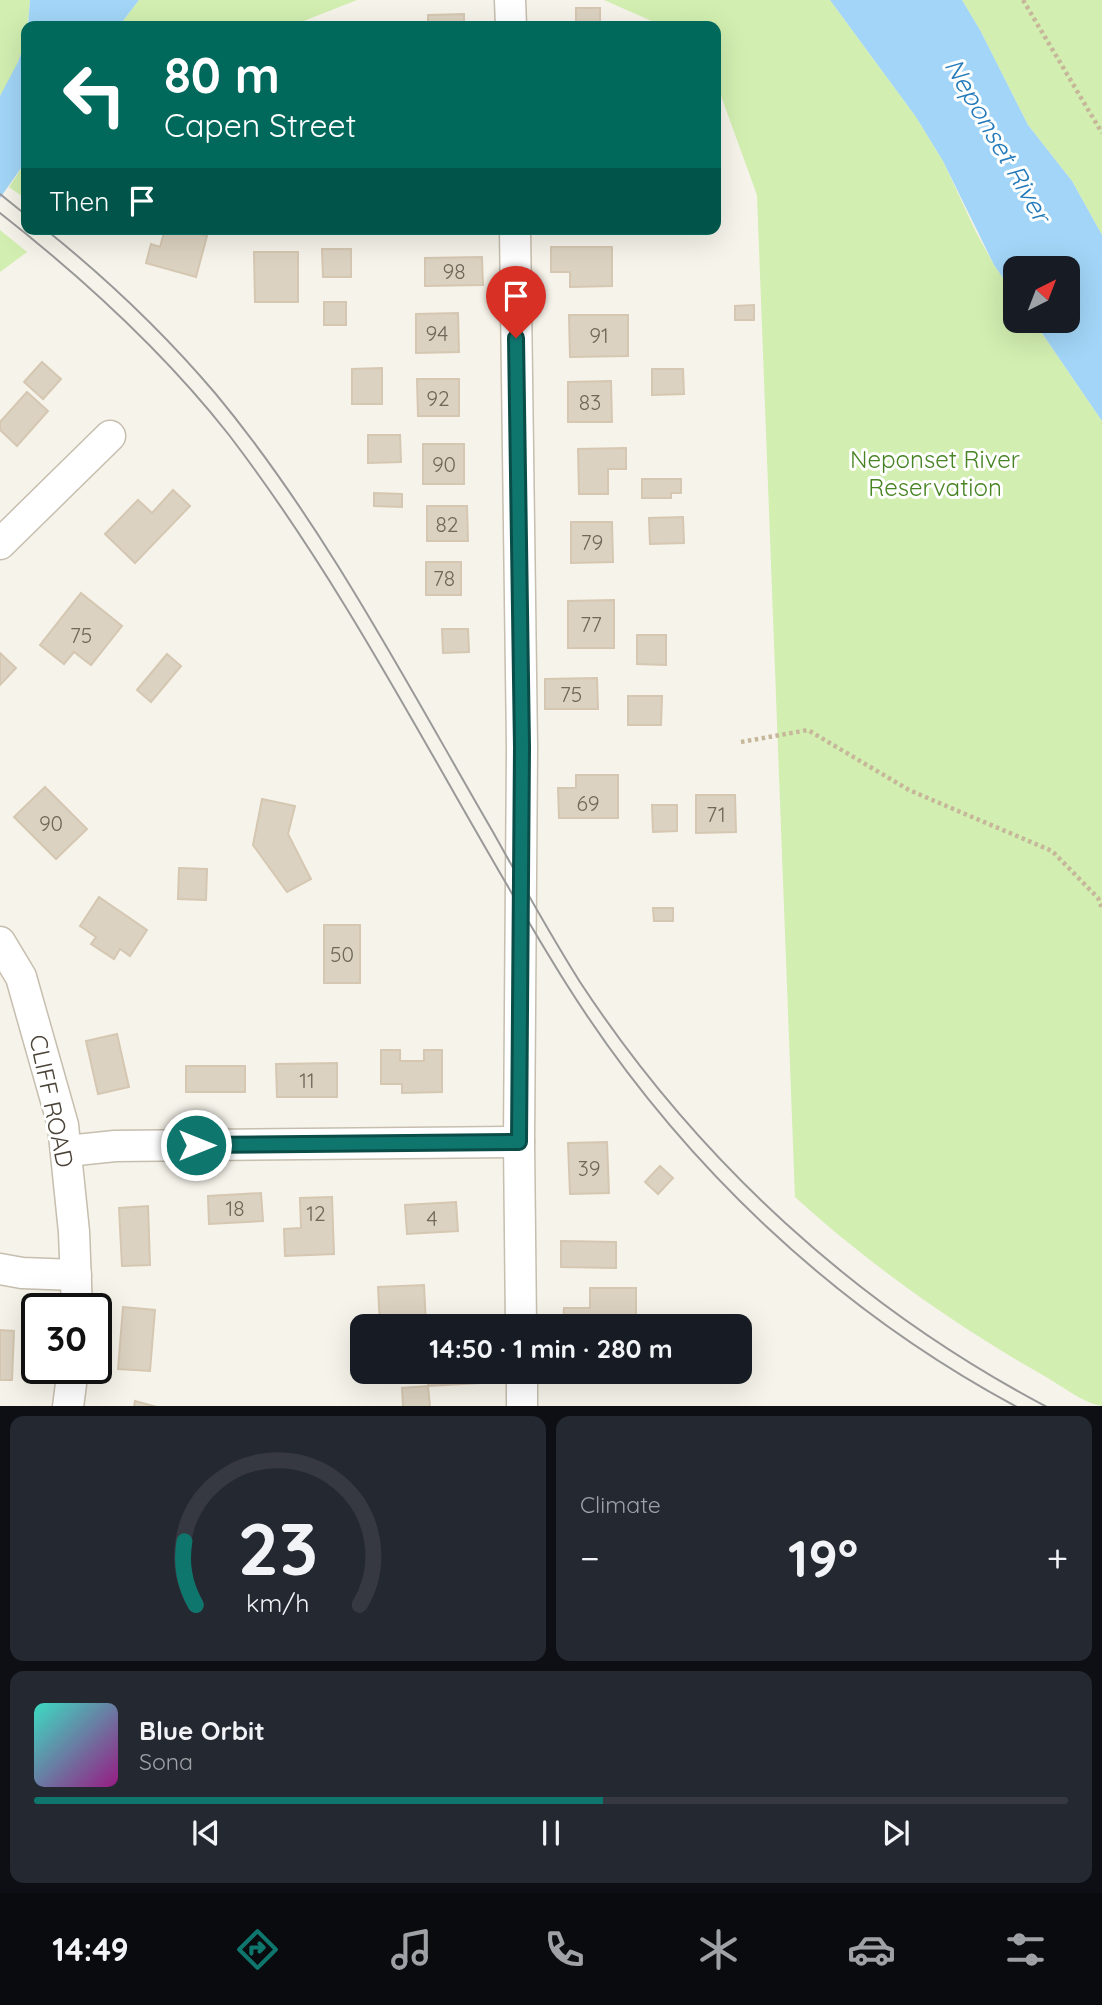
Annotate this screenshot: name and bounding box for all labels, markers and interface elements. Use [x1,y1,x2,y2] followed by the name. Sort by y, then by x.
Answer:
[164,44,280,105] text: 80 m
[49,49,140,140] icon: left
[938,52,1060,231] water label: Neponset River
[164,105,356,145] text: Capen Street
[123,182,161,220] icon: arrive
[49,185,109,218] text: Then
[1003,256,1080,332] north arrow
[1003,256,1080,333] map controls
[442,258,466,284] house number: 98
[486,266,546,338] pin
[497,277,535,315] icon: arrive
[426,320,448,346] house number: 94
[589,322,609,348] house number: 91
[426,385,450,411] house number: 92
[579,389,601,415] house number: 83
[850,444,1020,502] park label: Neponset River Reservation
[432,451,456,477] house number: 90
[436,511,458,537] house number: 82
[581,529,603,555] house number: 79
[433,565,455,591] house number: 78
[580,611,602,637] house number: 77
[70,622,92,648] house number: 75
[560,681,582,707] house number: 75
[576,790,600,816] house number: 69
[706,801,726,827] house number: 71
[39,810,63,836] house number: 90
[330,941,354,967] house number: 50
[23,1032,81,1170] street label: CLIFF ROAD
[299,1067,315,1093] house number: 11
[159,1108,233,1182] position arrow
[578,1155,600,1181] house number: 39
[225,1195,245,1221] house number: 18
[306,1200,326,1226] house number: 12
[426,1205,438,1231] house number: 4
[21,1293,112,1384] speed limit sign: 30
[429,1332,673,1365] text: 14:50 · 1 min · 280 m
[580,1490,661,1519] text: Climate
[238,1502,318,1593] text: 23
[788,1525,858,1590] text: 19°
[580,1534,600,1582] text: −
[1047,1534,1068,1582] text: +
[246,1586,310,1617] text: km/h
[139,1714,265,1747] text: Blue Orbit
[139,1747,193,1776] text: Sona
[187,1814,225,1852] icon: previous
[532,1814,570,1852] icon: pause
[877,1814,915,1852] icon: next
[233,1925,282,1974] icon: directions
[387,1925,436,1974] icon: music
[540,1925,589,1974] icon: phone
[694,1925,743,1974] icon: climate
[847,1925,896,1974] icon: car
[1001,1925,1050,1974] icon: filters
[52,1929,129,1969] text: 14:49

